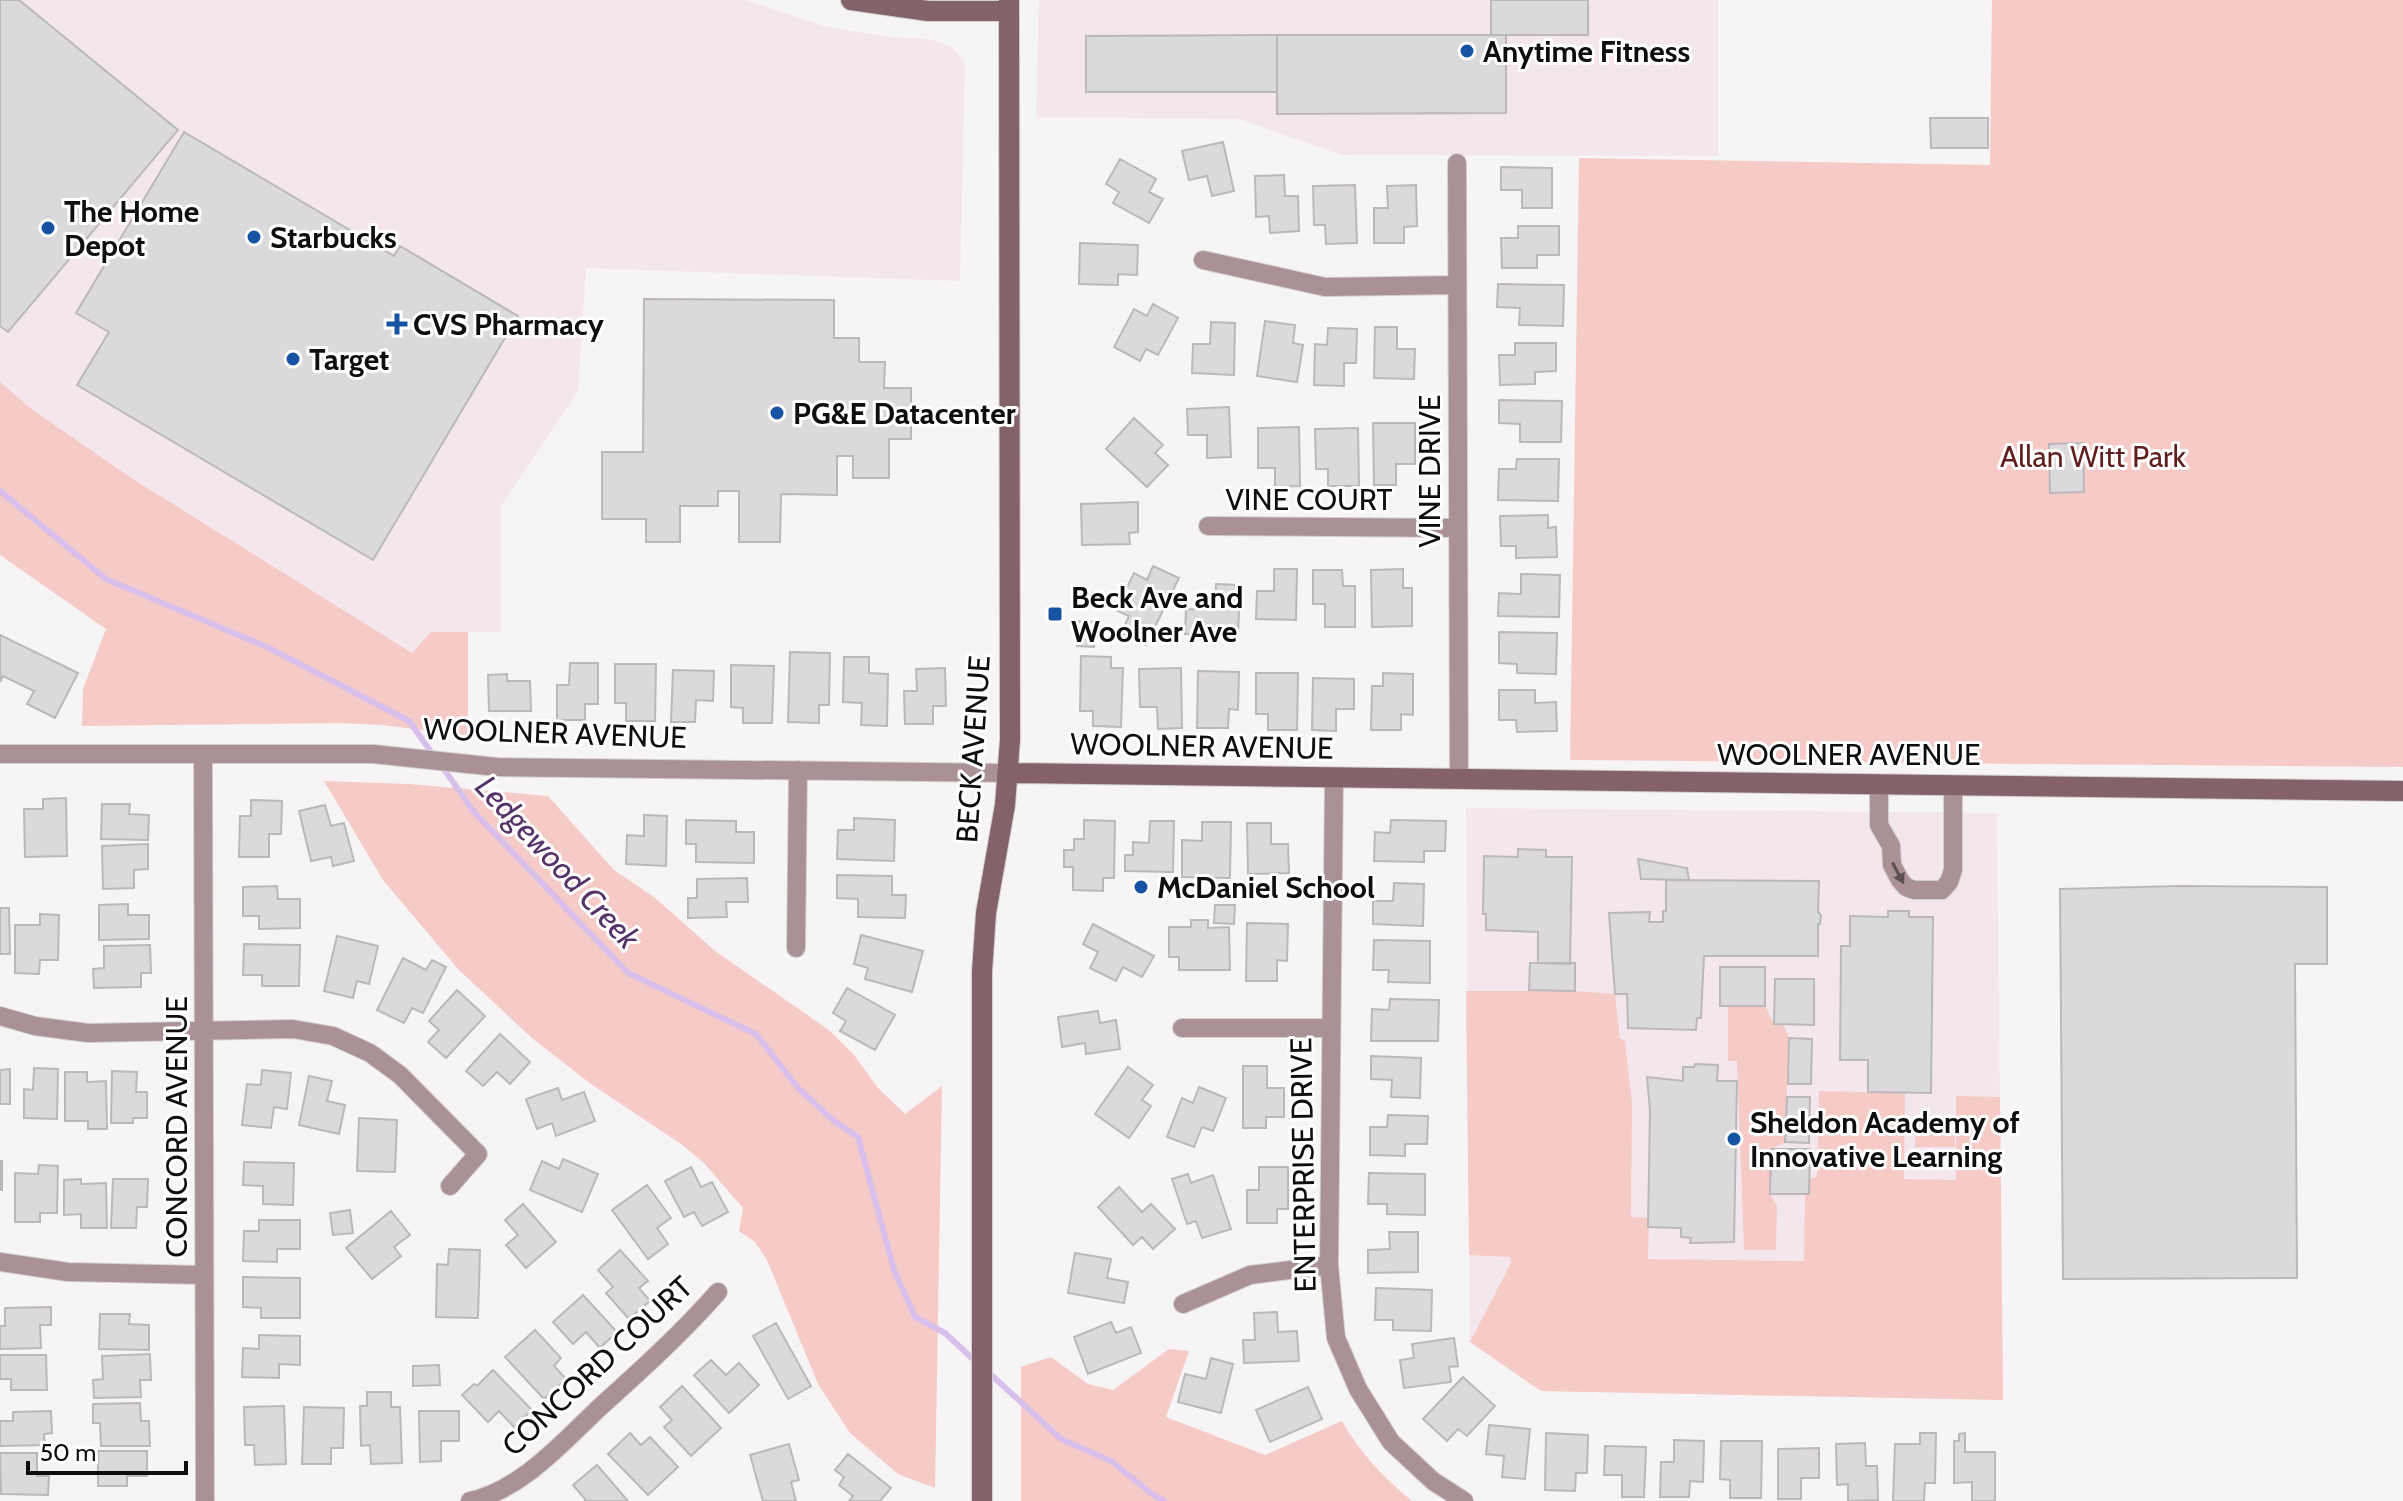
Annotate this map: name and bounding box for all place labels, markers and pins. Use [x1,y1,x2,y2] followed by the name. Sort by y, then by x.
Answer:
[1483,33,1690,70] place label: Anytime Fitness
[1458,42,1476,60] marker: Anytime Fitness
[64,193,199,264] place label: The Home Depot
[39,219,57,237] marker: The Home Depot
[270,219,397,256] place label: Starbucks
[245,228,263,246] marker: Starbucks
[413,306,605,343] place label: CVS Pharmacy
[388,315,406,333] marker: CVS Pharmacy
[309,341,389,378] place label: Target
[284,350,302,368] marker: Target
[793,395,1016,432] place label: PG&E Datacenter
[768,404,786,422] marker: PG&E Datacenter
[1071,579,1243,650] place label: Beck Ave and Woolner Ave
[1046,605,1064,623] marker: Beck Ave and Woolner Ave
[1157,869,1375,906] place label: McDaniel School
[1132,878,1150,896] marker: McDaniel School
[1750,1104,2020,1175] place label: Sheldon Academy of Innovative Learning
[1725,1130,1743,1148] marker: Sheldon Academy of Innovative Learning

